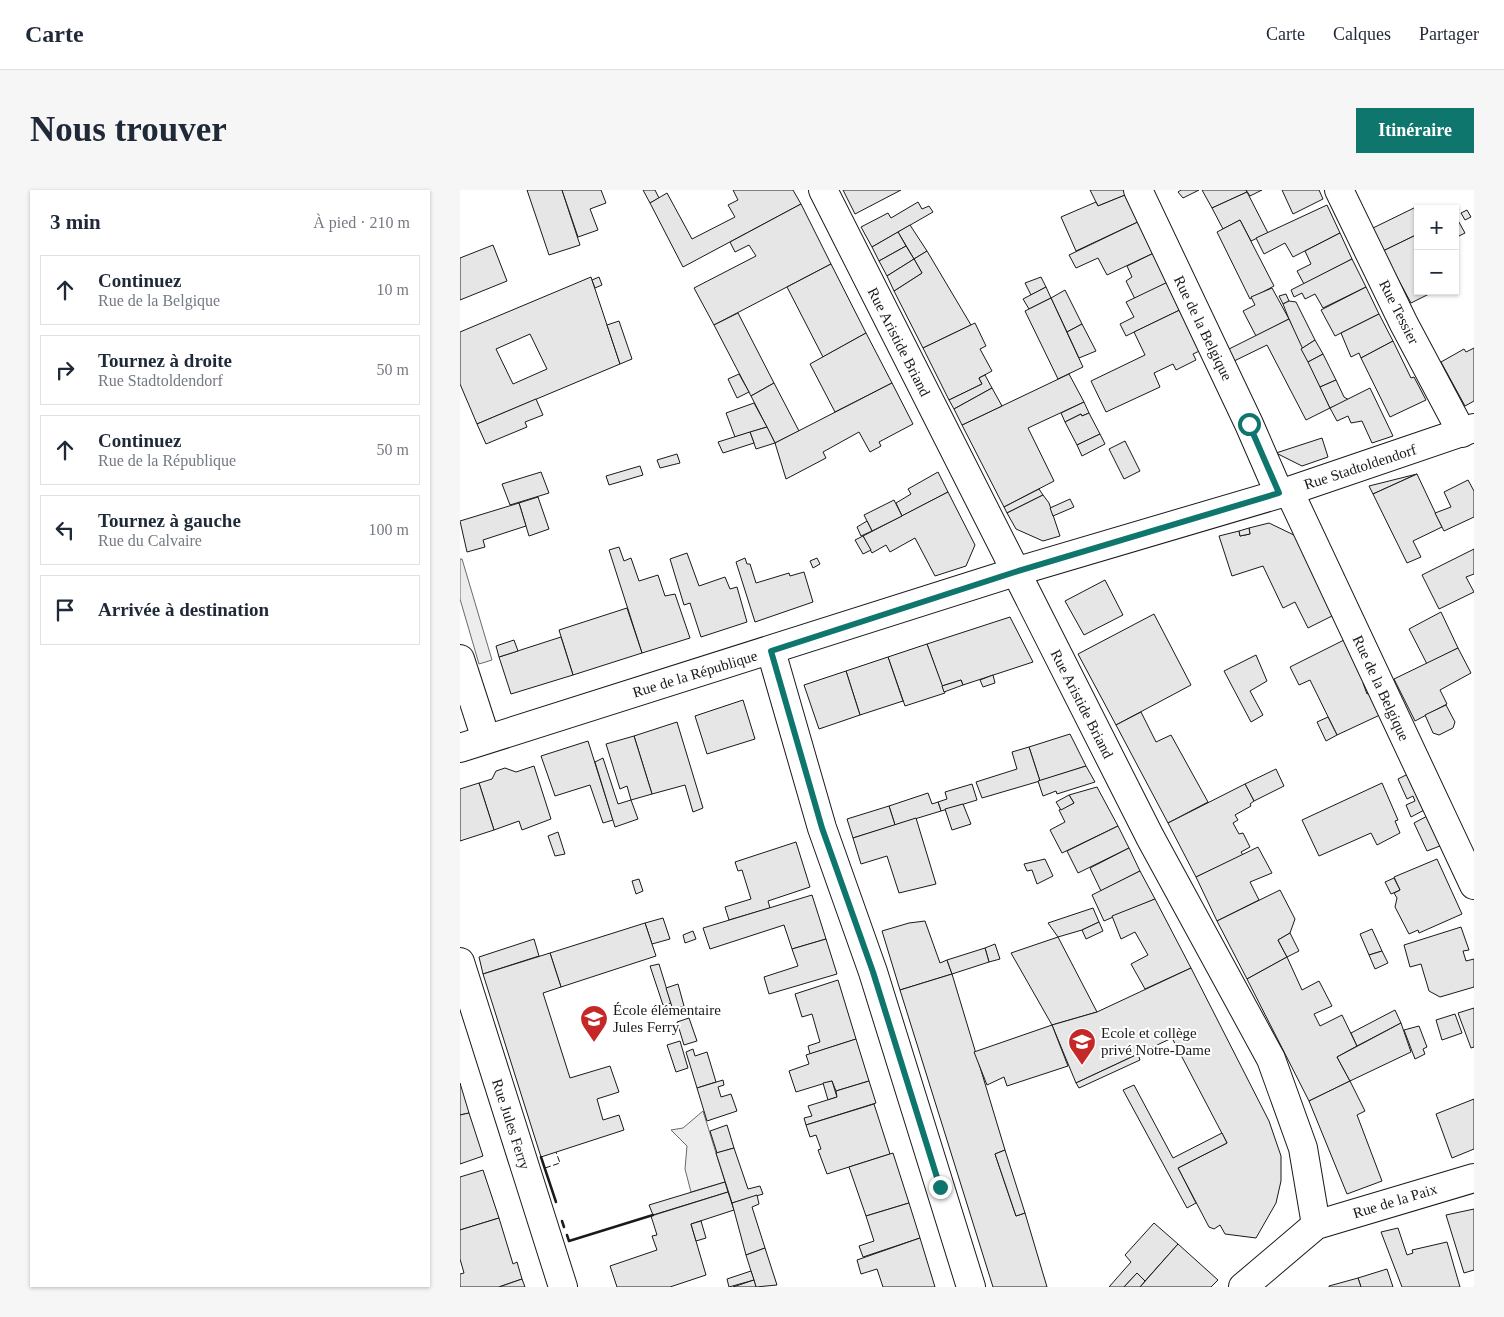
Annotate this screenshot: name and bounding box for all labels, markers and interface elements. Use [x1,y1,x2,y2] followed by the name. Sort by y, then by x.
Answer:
[25,21,84,47] text: Carte
[1266,24,1305,44] text: Carte
[1333,24,1391,44] text: Calques
[1419,24,1479,44] text: Partager
[1356,108,1474,153] button: Itinéraire
[30,110,227,149] text: Nous trouver
[1414,205,1459,295] map controls
[1414,205,1459,250] button: +
[50,210,101,234] text: 3 min
[313,214,410,231] text: À pied · 210 m
[1414,250,1459,295] button: −
[98,270,181,291] text: Continuez
[1171,273,1235,383] street label: Rue de la Belgique
[51,276,79,304] icon: ahead
[1376,277,1422,347] street label: Rue Tessier
[377,281,409,298] text: 10 m
[865,285,934,400] street label: Rue Aristide Briand
[98,292,220,309] text: Rue de la Belgique
[98,350,232,371] text: Tournez à droite
[51,356,79,384] icon: right
[377,361,409,378] text: 50 m
[98,372,223,389] text: Rue Stadtoldendorf
[1238,413,1261,436] route start
[98,430,181,451] text: Continuez
[51,436,79,464] icon: ahead
[377,441,409,458] text: 50 m
[1302,441,1418,493] street label: Rue Stadtoldendorf
[98,452,236,469] text: Rue de la République
[98,510,241,531] text: Tournez à gauche
[51,516,79,544] icon: left
[369,521,409,538] text: 100 m
[98,532,202,549] text: Rue du Calvaire
[51,596,79,624] icon: arrive
[98,599,269,620] text: Arrivée à destination
[1350,633,1413,744] street label: Rue de la Belgique
[631,647,760,701] street label: Rue de la République
[1048,647,1117,762] street label: Rue Aristide Briand
[613,1002,721,1035] place label: École élémentaire Jules Ferry
[579,1004,609,1043] school or university icon: École élémentaire Jules Ferry
[1101,1025,1211,1058] place label: Ecole et collège privé Notre-Dame
[1067,1027,1097,1066] school or university icon: Ecole et collège privé Notre-Dame
[489,1077,533,1172] street label: Rue Jules Ferry
[929,1176,952,1199] route end
[1351,1180,1439,1221] street label: Rue de la Paix

